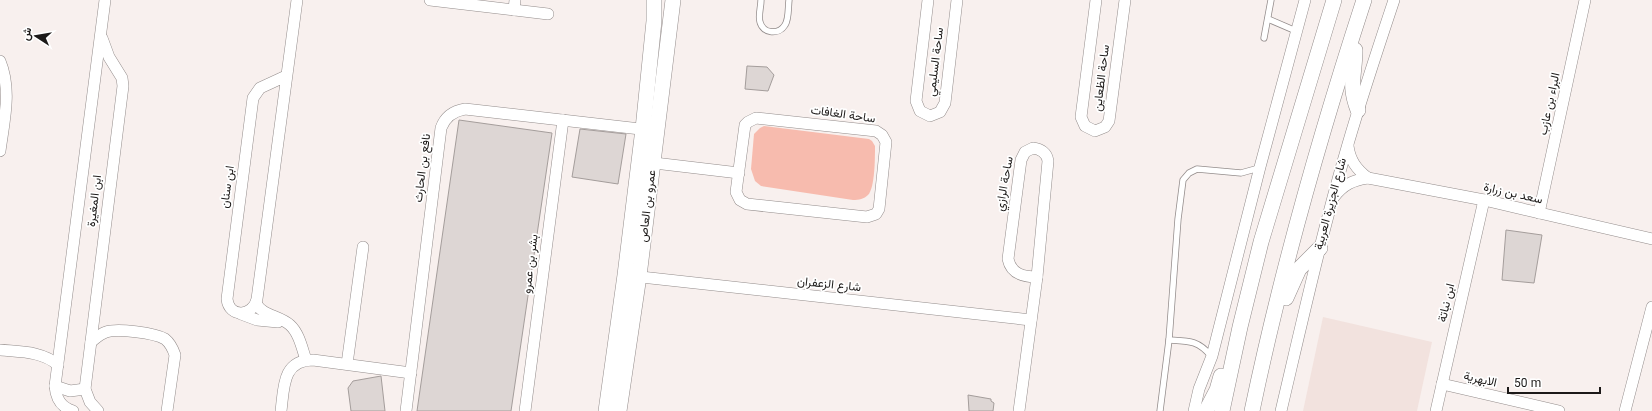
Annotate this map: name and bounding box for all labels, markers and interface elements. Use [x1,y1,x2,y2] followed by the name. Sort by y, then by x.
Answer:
[16,16,56,56] north arrow
[18,26,37,42] text: ش
[923,26,949,98] street label: ساحة السليمي
[1089,44,1115,112] street label: ساحة الظعاين
[1535,71,1565,137] street label: البراء بن عازب
[809,102,877,128] street label: ساحة الغافات
[410,133,436,203] street label: نافع بن الحارث
[991,155,1019,213] street label: ساحة الرازي
[1310,156,1352,252] street label: شارع الجزيرة العربية
[216,164,240,210] street label: ابن سنان
[635,169,661,243] street label: عمرو بن العاص
[83,174,107,228] street label: ابن المغيرة
[1482,178,1544,210] street label: سعد بن زرارة
[518,233,544,295] street label: بشر بن عمرو
[796,273,862,297] street label: شارع الزعفران
[1434,282,1460,324] street label: ابن نباتة
[1462,367,1498,393] street label: الابهرية
[1508,369,1600,395] scale bar
[1514,375,1541,393] text: 50 m

